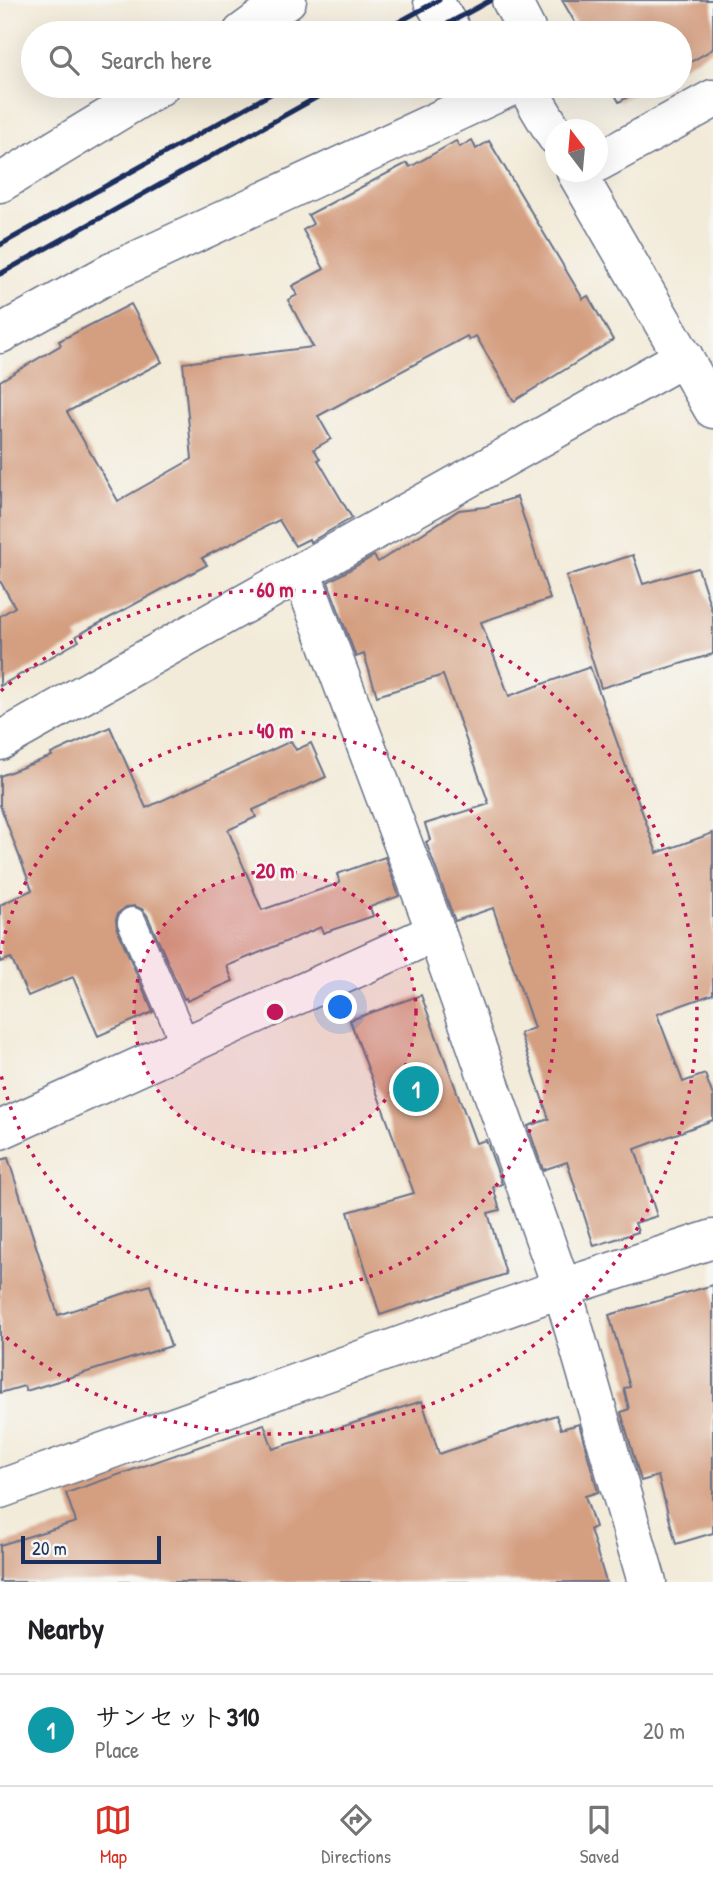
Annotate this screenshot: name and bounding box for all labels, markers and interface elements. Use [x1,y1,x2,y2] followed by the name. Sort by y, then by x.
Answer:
[21,21,692,98] search box
[45,41,83,79] icon: search
[101,42,212,77] text: Search here
[545,119,608,182] north arrow
[257,575,293,604] text: 60 m
[257,716,293,745] text: 40 m
[256,856,294,885] text: 20 m
[323,990,357,1024] your location
[263,1000,287,1024] centre of rings
[393,1063,439,1115] pin: 1
[21,1533,161,1565] scale bar
[32,1535,67,1561] text: 20 m
[28,1608,104,1648] text: Nearby
[95,1699,259,1734] text: サンセット310
[47,1715,55,1746] text: 1
[643,1715,685,1746] text: 20 m
[95,1734,139,1765] text: Place
[94,1801,132,1869] tab: Map
[321,1801,391,1869] tab: Directions
[580,1801,619,1869] tab: Saved

